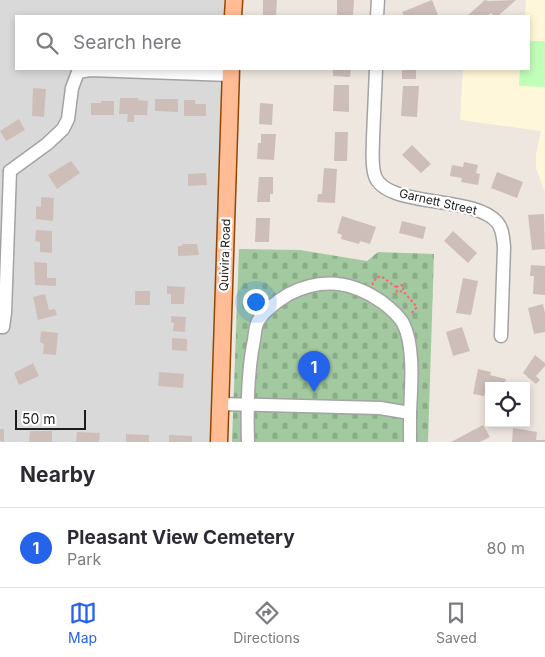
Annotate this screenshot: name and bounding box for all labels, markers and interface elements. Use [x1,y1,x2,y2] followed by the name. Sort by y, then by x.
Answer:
[15,15,530,70] search box
[33,29,61,57] icon: search
[73,31,182,54] text: Search here
[398,185,478,218] street label: Garnett Street
[216,219,233,291] street label: Quivira Road
[243,289,269,315] your location
[298,351,330,392] pin: 1
[485,382,530,427] map controls
[485,382,530,427] button: locate
[15,407,86,430] scale bar
[22,410,56,427] text: 50 m
[20,462,95,487] text: Nearby
[67,526,295,549] text: Pleasant View Cemetery
[33,538,39,558] text: 1
[486,538,525,558] text: 80 m
[67,549,101,569] text: Park
[68,599,97,646] tab: Map
[233,599,300,646] tab: Directions
[436,599,477,646] tab: Saved

